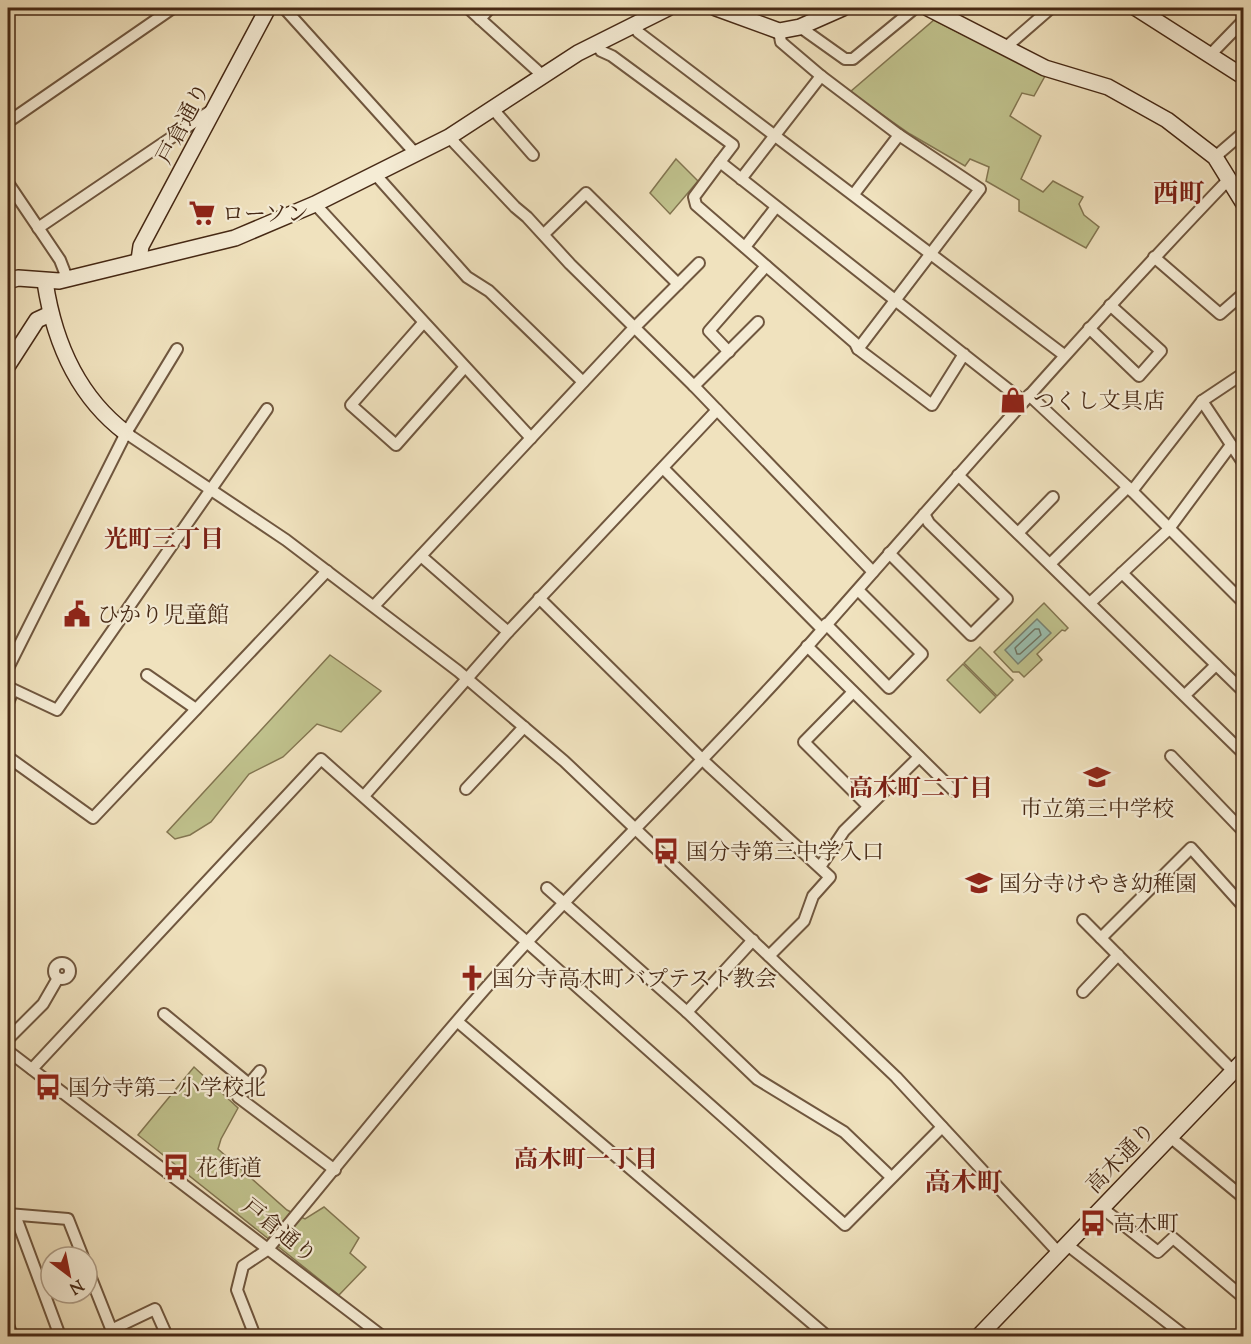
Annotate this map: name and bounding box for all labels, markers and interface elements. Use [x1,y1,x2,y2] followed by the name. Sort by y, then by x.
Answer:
[150,78,219,171] street label: 戸倉通り
[1153,177,1205,214] district label: 西町
[187,198,217,228] supermarket icon: ローソン
[222,200,309,232] place label: ローソン
[998,385,1028,415] shop icon: つくし文具店
[1033,387,1165,419] place label: つくし文具店
[104,524,224,558] district label: 光町三丁目
[62,599,92,629] public building icon: ひかり児童館
[97,601,229,633] place label: ひかり児童館
[1082,762,1112,792] school or university icon: 市立第三中学校
[849,773,993,807] district label: 高木町二丁目
[1020,795,1174,827] place label: 市立第三中学校
[651,836,681,866] bus stop icon: 国分寺第三中学入口
[686,838,884,870] place label: 国分寺第三中学入口
[964,868,994,898] school or university icon: 国分寺けやき幼稚園
[999,870,1197,902] place label: 国分寺けやき幼稚園
[457,963,487,993] church icon: 国分寺高木町バプテスト教会
[492,965,777,997] place label: 国分寺高木町バプテスト教会
[33,1072,63,1102] bus stop icon: 国分寺第二小学校北
[68,1074,266,1106] place label: 国分寺第二小学校北
[1080,1116,1164,1202] street label: 高木通り
[514,1144,658,1178] district label: 高木町一丁目
[161,1152,191,1182] bus stop icon: 花街道
[196,1154,262,1186] place label: 花街道
[925,1166,1003,1203] district label: 高木町
[234,1192,322,1272] street label: 戸倉通り
[1078,1208,1108,1238] bus stop icon: 高木町
[1113,1210,1179,1242] place label: 高木町
[39,1245,99,1305] north arrow
[64,1272,87,1299] text: N

